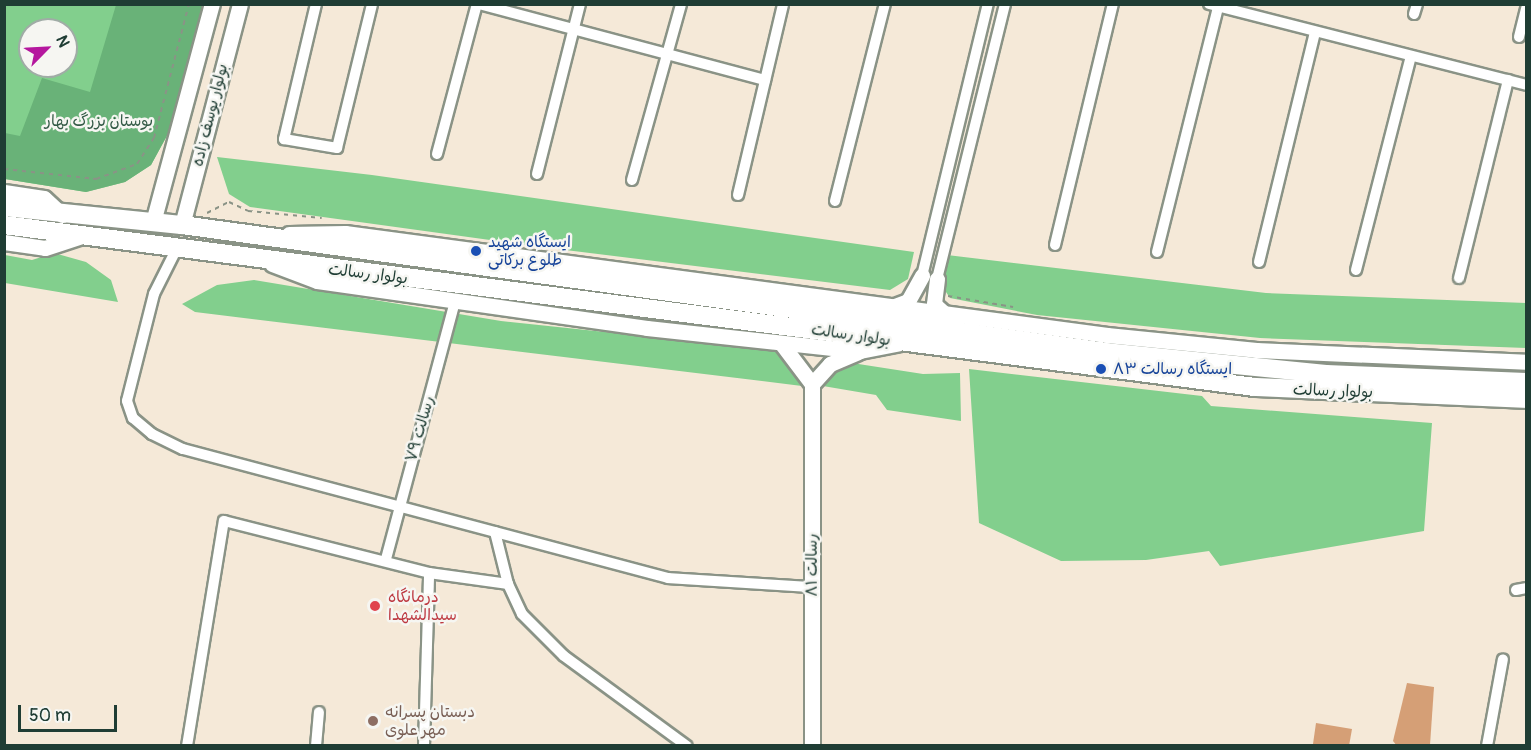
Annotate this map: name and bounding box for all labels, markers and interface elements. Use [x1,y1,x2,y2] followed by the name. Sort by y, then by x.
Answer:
[18,18,78,78] north arrow
[51,32,74,50] text: N
[188,62,232,168] street label: بولوار یوسف زاده
[45,111,153,131] park label: بوستان بزرگ بهار
[488,232,571,270] place label: ایستگاه شهید طلوع برکاتی
[469,244,483,258] marker: ایستگاه شهید طلوع برکاتی
[327,260,409,288] street label: بولوار رسالت
[810,320,892,350] street label: بولوار رسالت
[1113,359,1232,379] place label: ایستگاه رسالت ۸۳
[1094,362,1108,376] marker: ایستگاه رسالت ۸۳
[1293,380,1373,402] street label: بولوار رسالت
[401,394,439,464] street label: رسالت ۷۹
[802,533,822,597] street label: رسالت ۸۱
[388,587,457,625] place label: درمانگاه سیدالشهدا
[366,597,384,615] marker: درمانگاه سیدالشهدا
[21,693,120,731] scale bar
[385,702,475,740] place label: دبستان پسرانه مهر علوی
[29,704,71,727] text: 50 m
[366,714,380,728] marker: دبستان پسرانه مهر علوی

